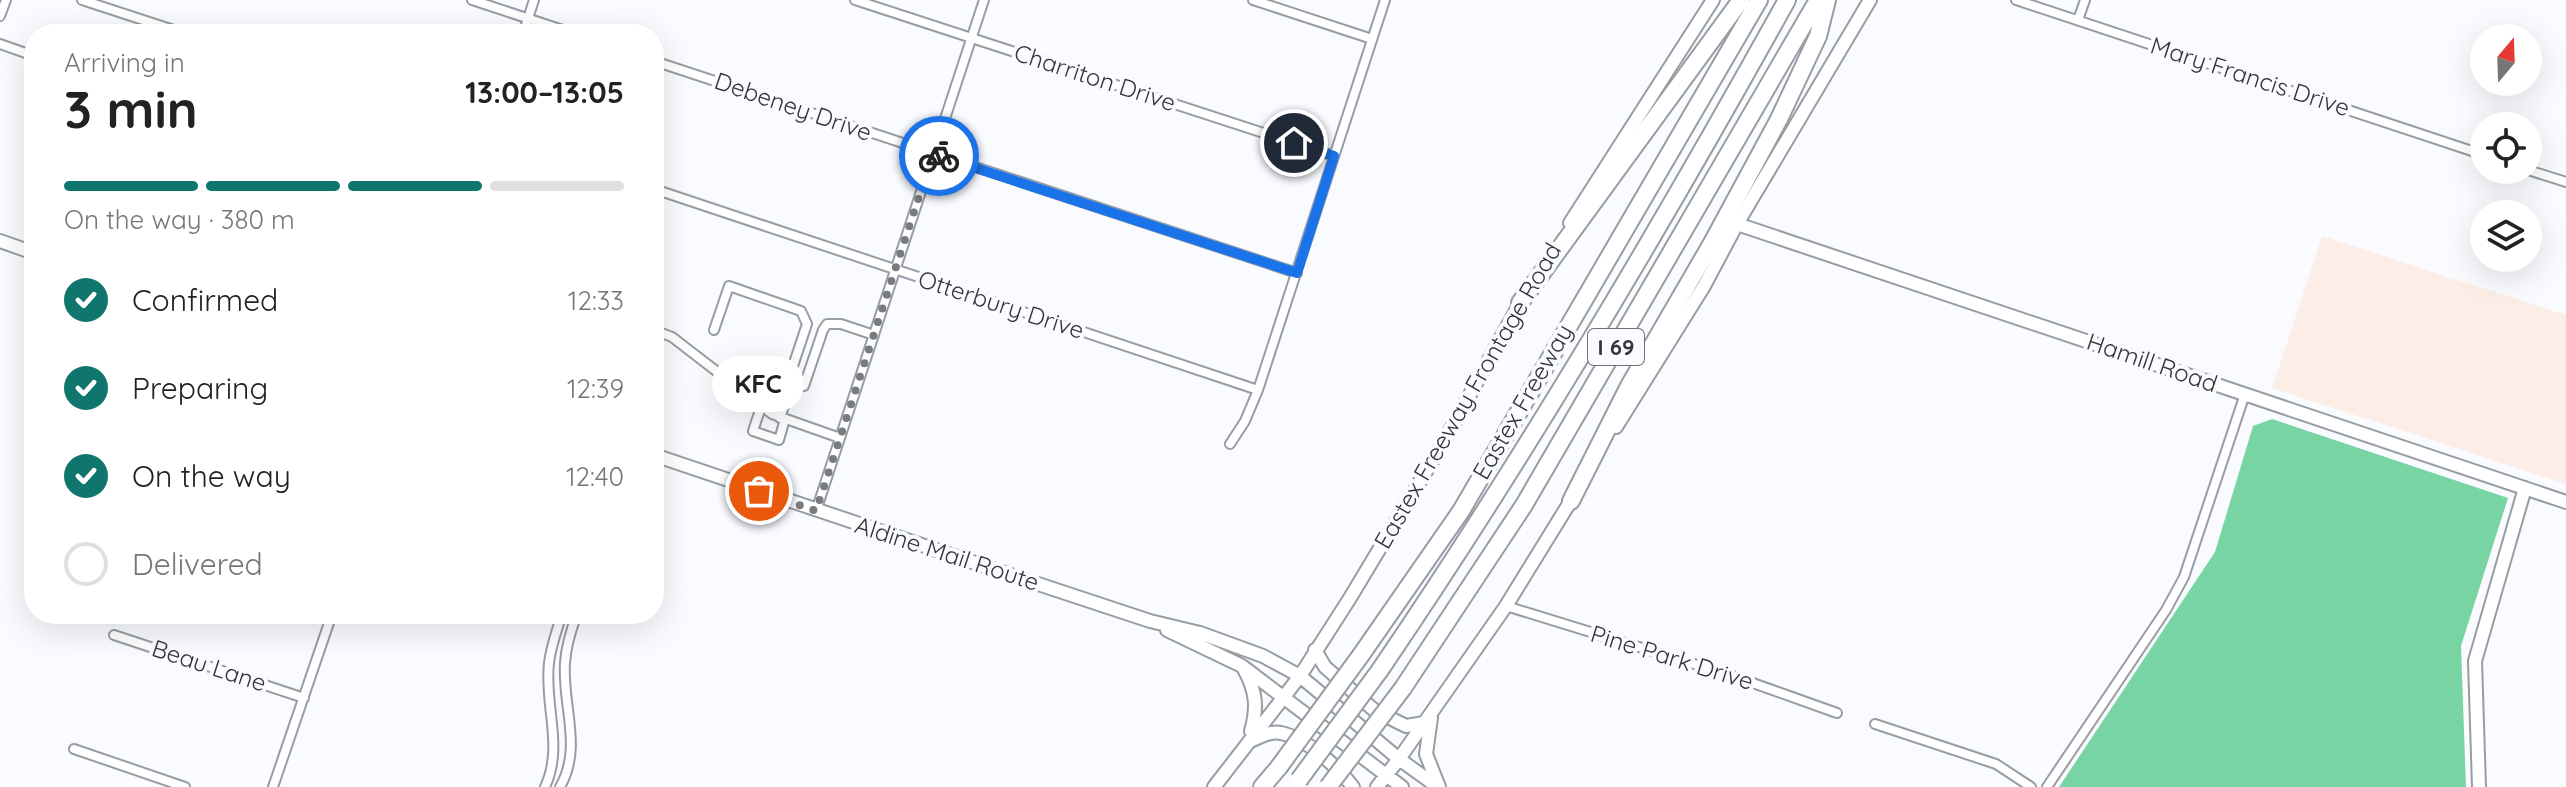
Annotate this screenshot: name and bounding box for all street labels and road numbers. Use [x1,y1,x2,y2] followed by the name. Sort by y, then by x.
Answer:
[2147,30,2354,122] street label: Mary Francis Drive
[1011,37,1180,117] street label: Charriton Drive
[711,65,876,147] street label: Debeney Drive
[1368,238,1568,554] street label: Eastex Freeway Frontage Road
[915,263,1088,345] street label: Otterbury Drive
[1467,319,1579,485] street label: Eastex Freeway
[2083,326,2221,398] street label: Hamill Road
[1588,329,1644,365] road number: I 69
[851,509,1043,597] street label: Aldine Mail Route
[1587,618,1757,696] street label: Pine Park Drive
[148,632,270,698] street label: Beau Lane

